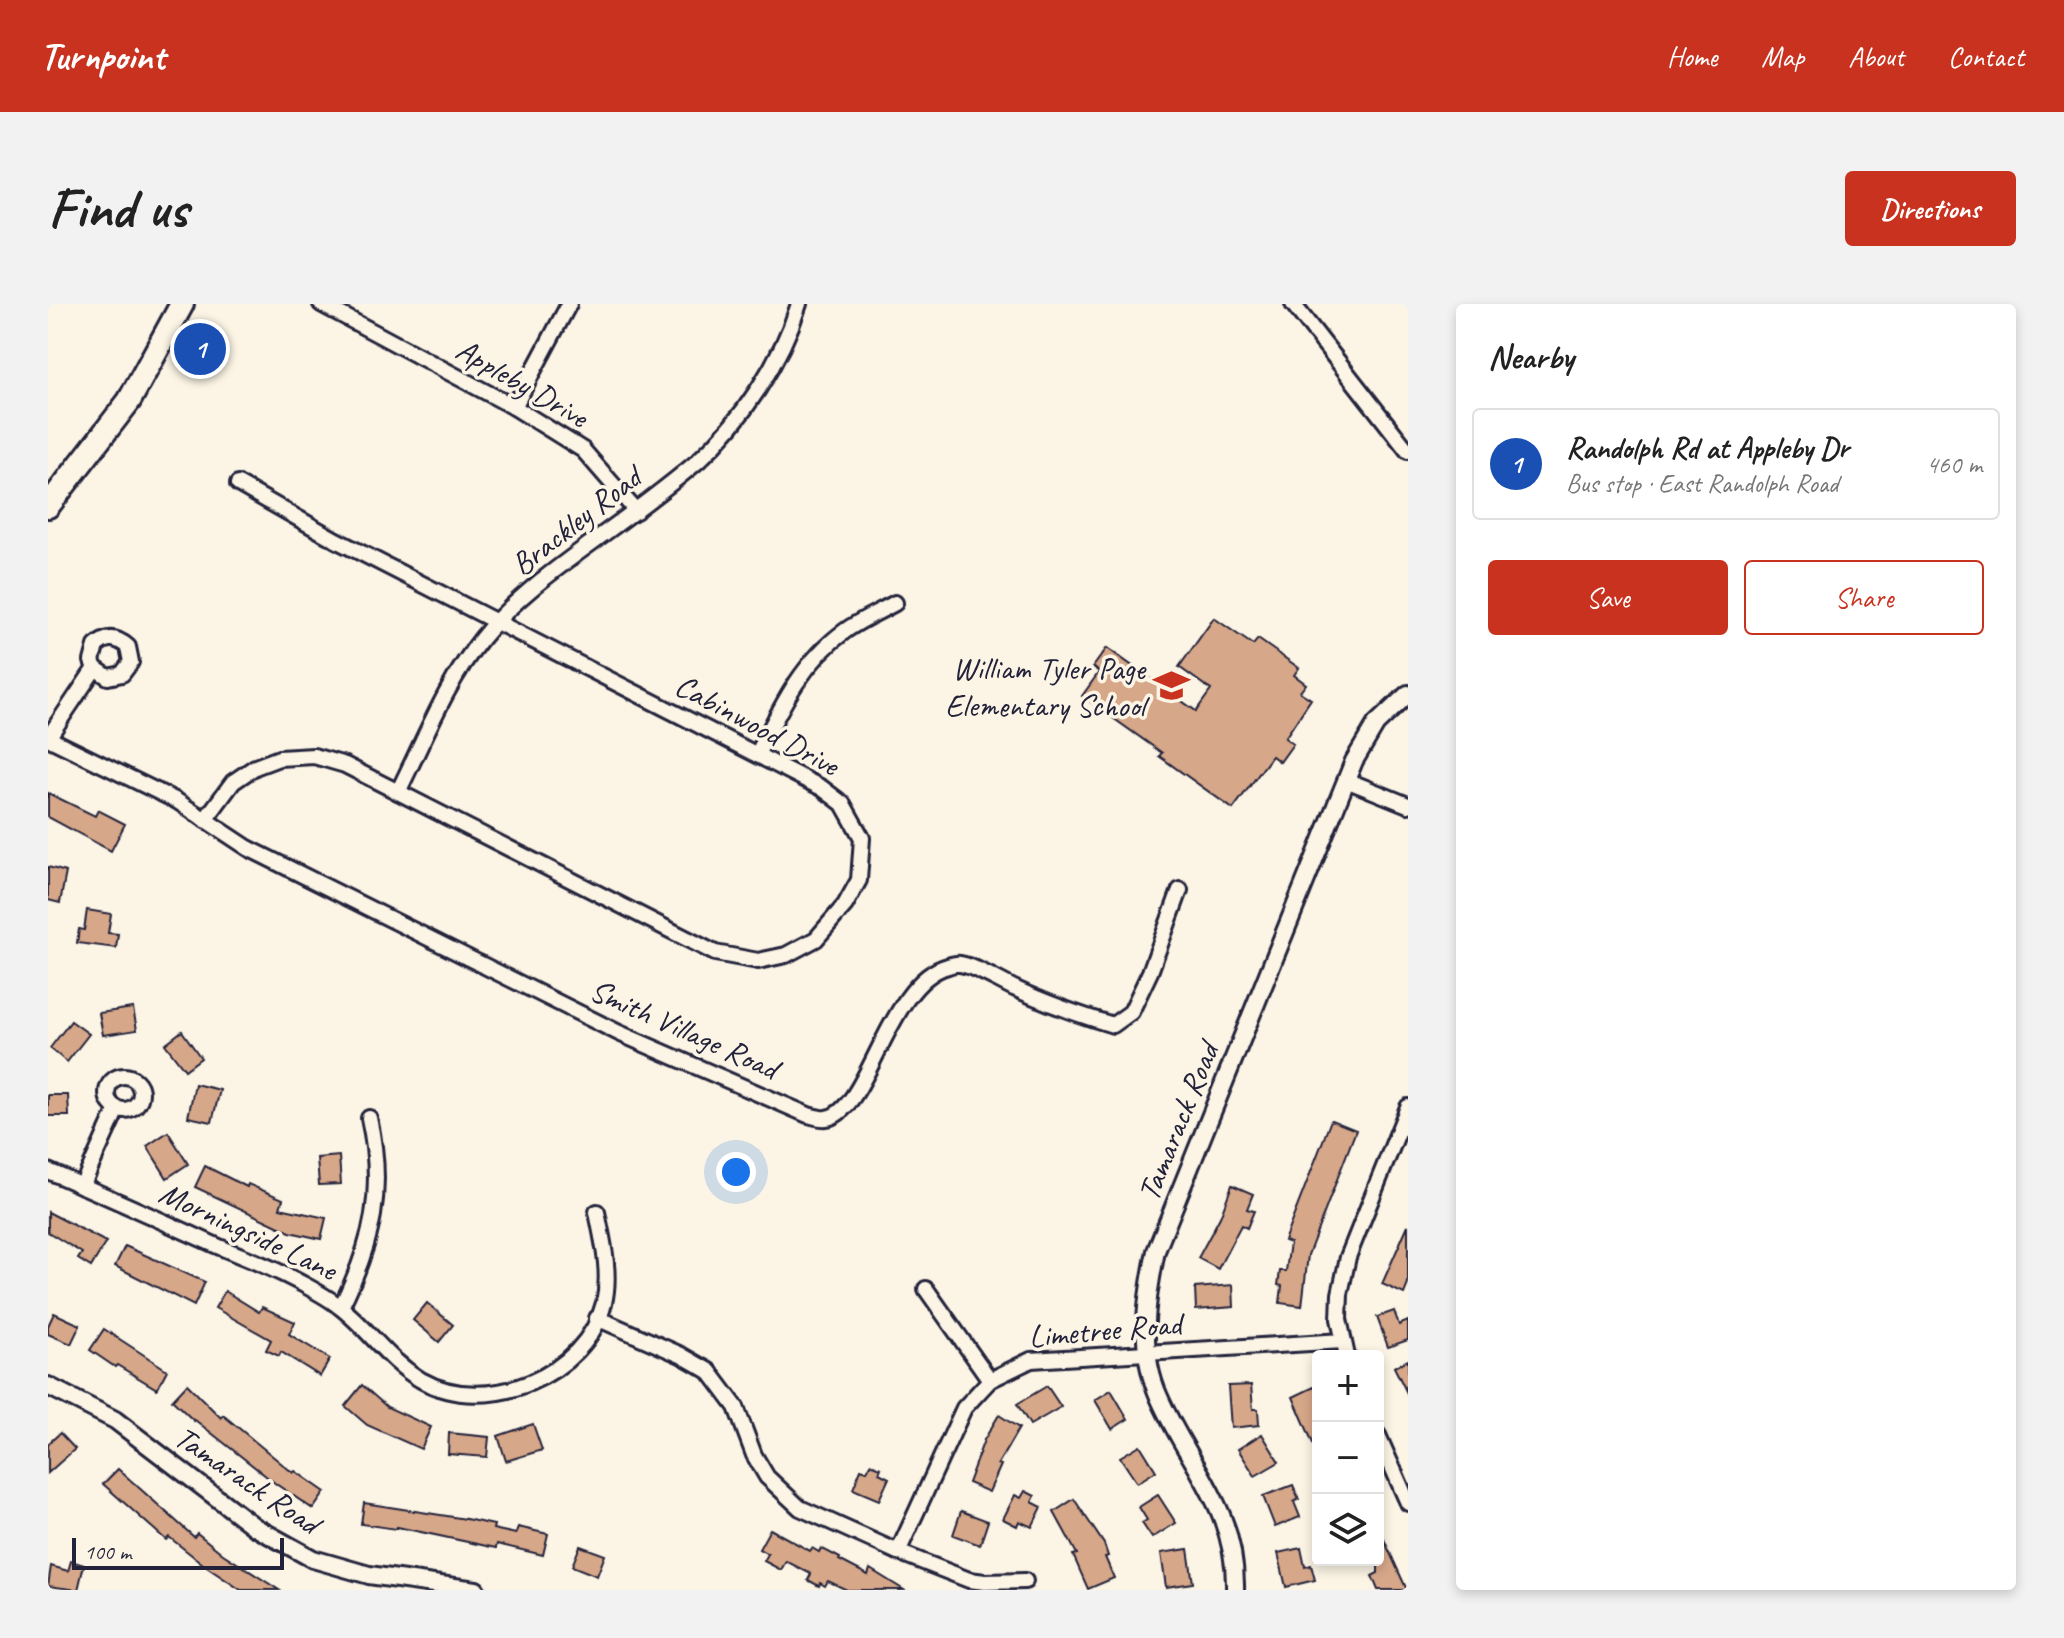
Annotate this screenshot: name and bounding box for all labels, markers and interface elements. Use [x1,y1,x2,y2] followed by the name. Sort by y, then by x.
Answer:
[40,33,165,80] text: Turnpoint
[1667,39,1717,74] text: Home
[1761,39,1804,74] text: Map
[1848,39,1904,74] text: About
[1948,39,2024,74] text: Contact
[1845,171,2016,246] button: Directions
[48,173,188,244] text: Find us
[174,319,226,379] pin: 1
[449,329,598,438] street label: Appleby Drive
[1488,335,1574,378] text: Nearby
[1566,429,1849,467] text: Randolph Rd at Appleby Dr
[1510,448,1522,481] text: 1
[1926,448,1982,481] text: 460 m
[503,455,653,585] street label: Brackley Road
[1566,467,1838,500] text: Bus stop · East Randolph Road
[1488,560,1728,635] button: Save
[1744,560,1984,635] button: Share
[945,648,1151,726] place label: William Tyler Page Elementary School
[668,665,848,787] street label: Cabinwood Drive
[1152,667,1190,705] school or university icon: William Tyler Page Elementary School
[584,969,788,1090] street label: Smith Village Road
[1128,1032,1230,1207] street label: Tamarack Road
[716,1152,756,1192] your location
[153,1172,346,1291] street label: Morningside Lane
[1027,1303,1187,1357] street label: Limetree Road
[1312,1350,1384,1566] map controls
[1312,1350,1384,1422] button: +
[167,1417,332,1546] street label: Tamarack Road
[1312,1422,1384,1494] button: −
[1312,1494,1384,1566] button: layers
[72,1534,284,1570] scale bar
[84,1538,131,1566] text: 100 m

